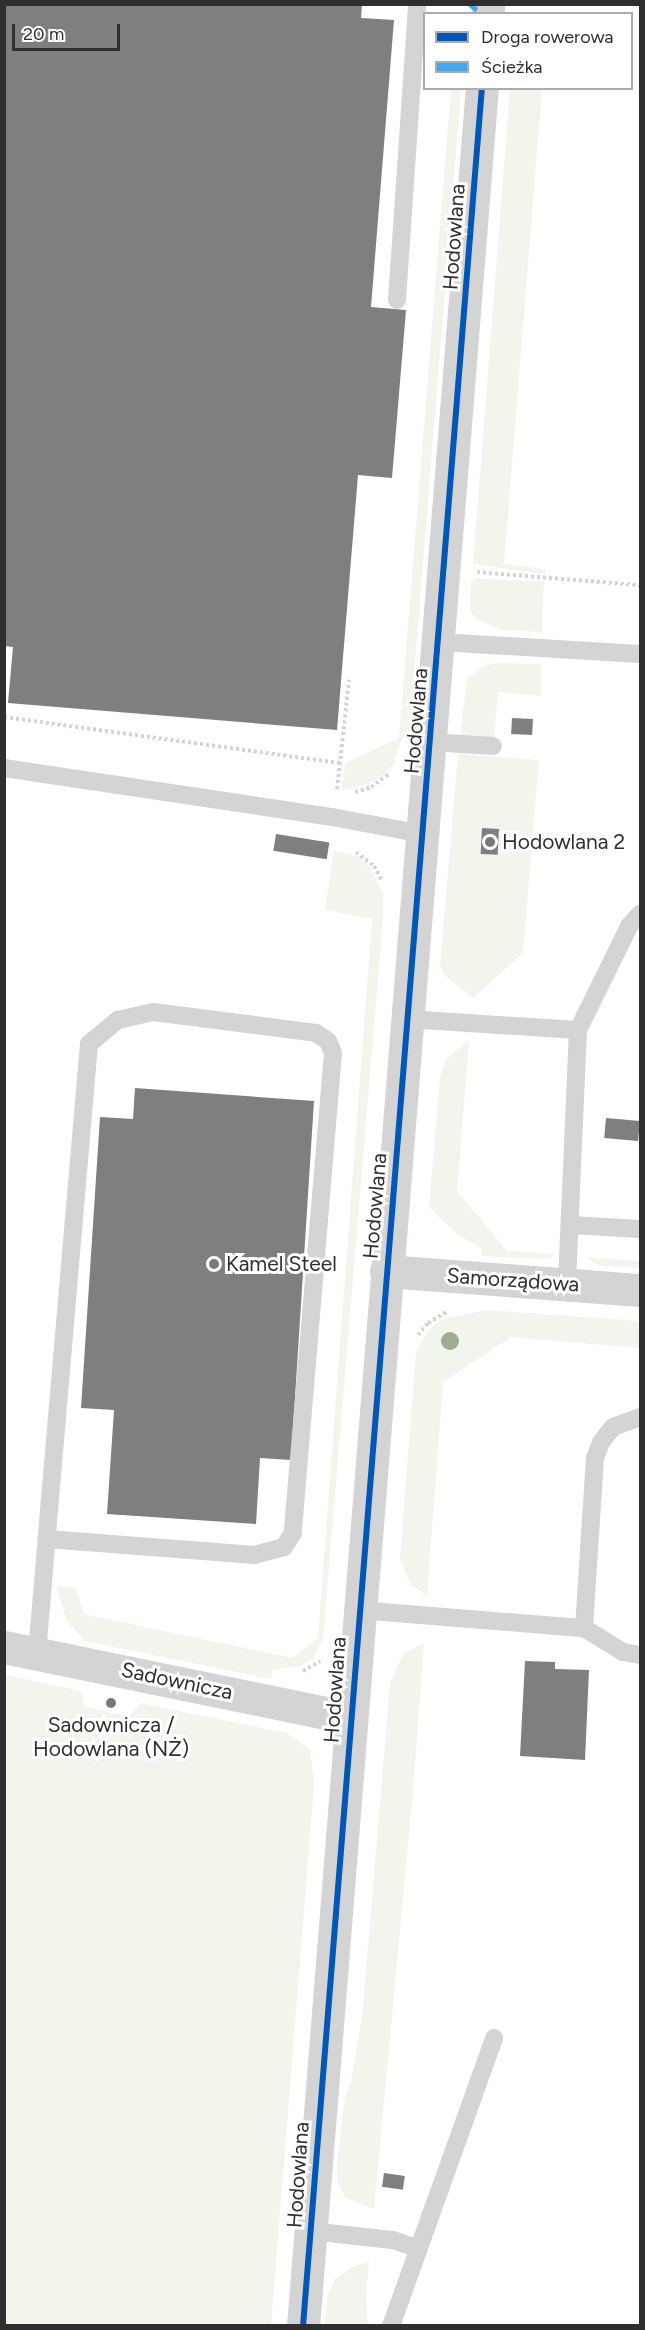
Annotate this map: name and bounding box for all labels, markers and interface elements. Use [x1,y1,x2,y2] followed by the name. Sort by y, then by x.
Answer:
[15,12,123,50] scale bar
[423,12,633,90] legend
[23,23,64,45] text: 20 m
[481,26,613,48] text: Droga rowerowa
[481,56,542,78] text: Ścieżka
[438,183,470,291] street label: Hodowlana
[399,667,433,775] street label: Hodowlana
[502,829,625,855] place label: Hodowlana 2
[483,835,497,849] marker: Hodowlana 2
[358,1152,392,1260] street label: Hodowlana
[226,1251,337,1277] place label: Kamel Steel
[207,1257,221,1271] marker: Kamel Steel
[446,1263,580,1297] street label: Samorządowa
[319,1636,351,1744] street label: Hodowlana
[119,1657,235,1705] street label: Sadownicza
[104,1696,118,1710] marker: Sadownicza / Hodowlana (NŻ)
[33,1712,189,1762] place label: Sadownicza / Hodowlana (NŻ)
[282,2121,314,2229] street label: Hodowlana

